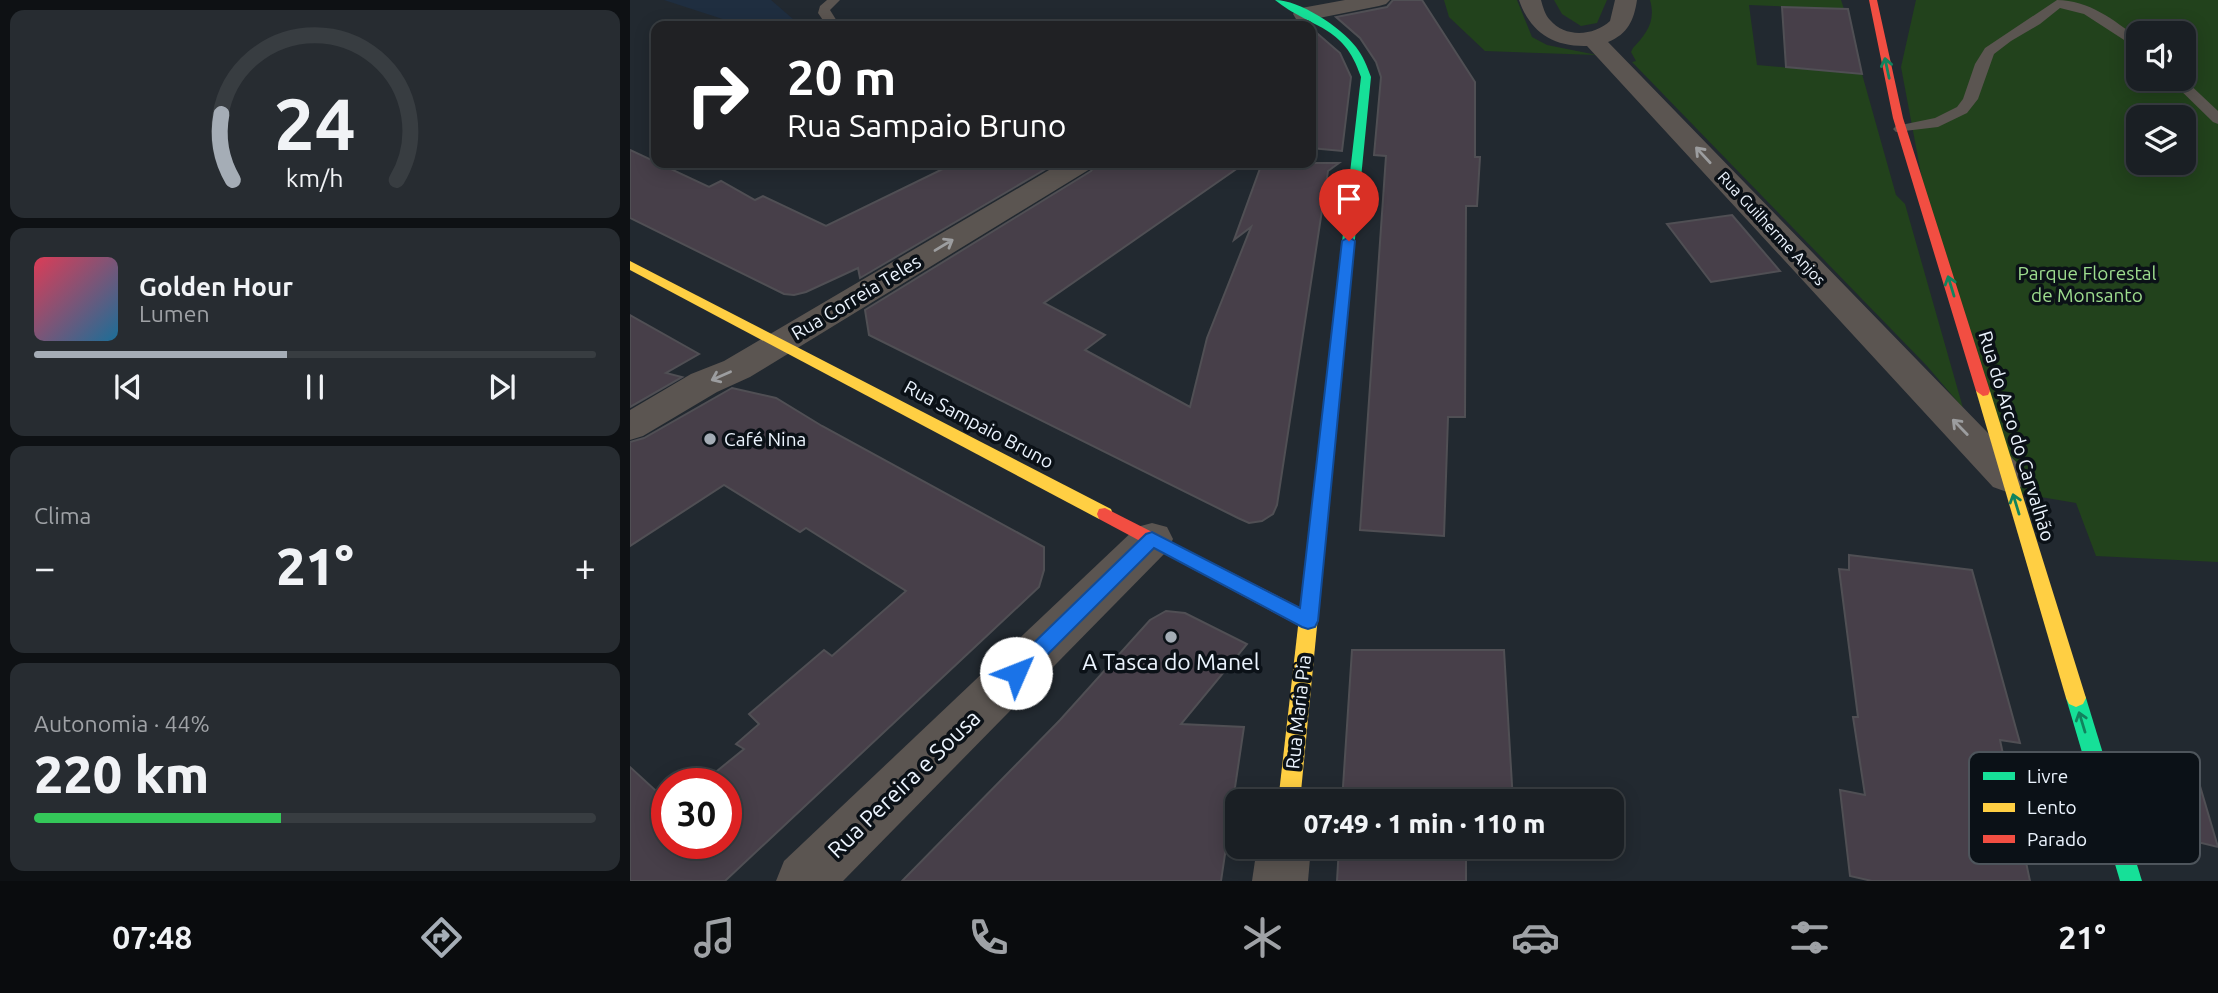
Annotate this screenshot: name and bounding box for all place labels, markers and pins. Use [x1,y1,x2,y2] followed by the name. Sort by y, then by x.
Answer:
[1319,169,1379,241] pin
[724,428,806,450] place label: Café Nina
[702,431,718,447] marker: Café Nina
[1163,629,1179,645] marker: A Tasca do Manel
[1082,649,1260,674] place label: A Tasca do Manel

